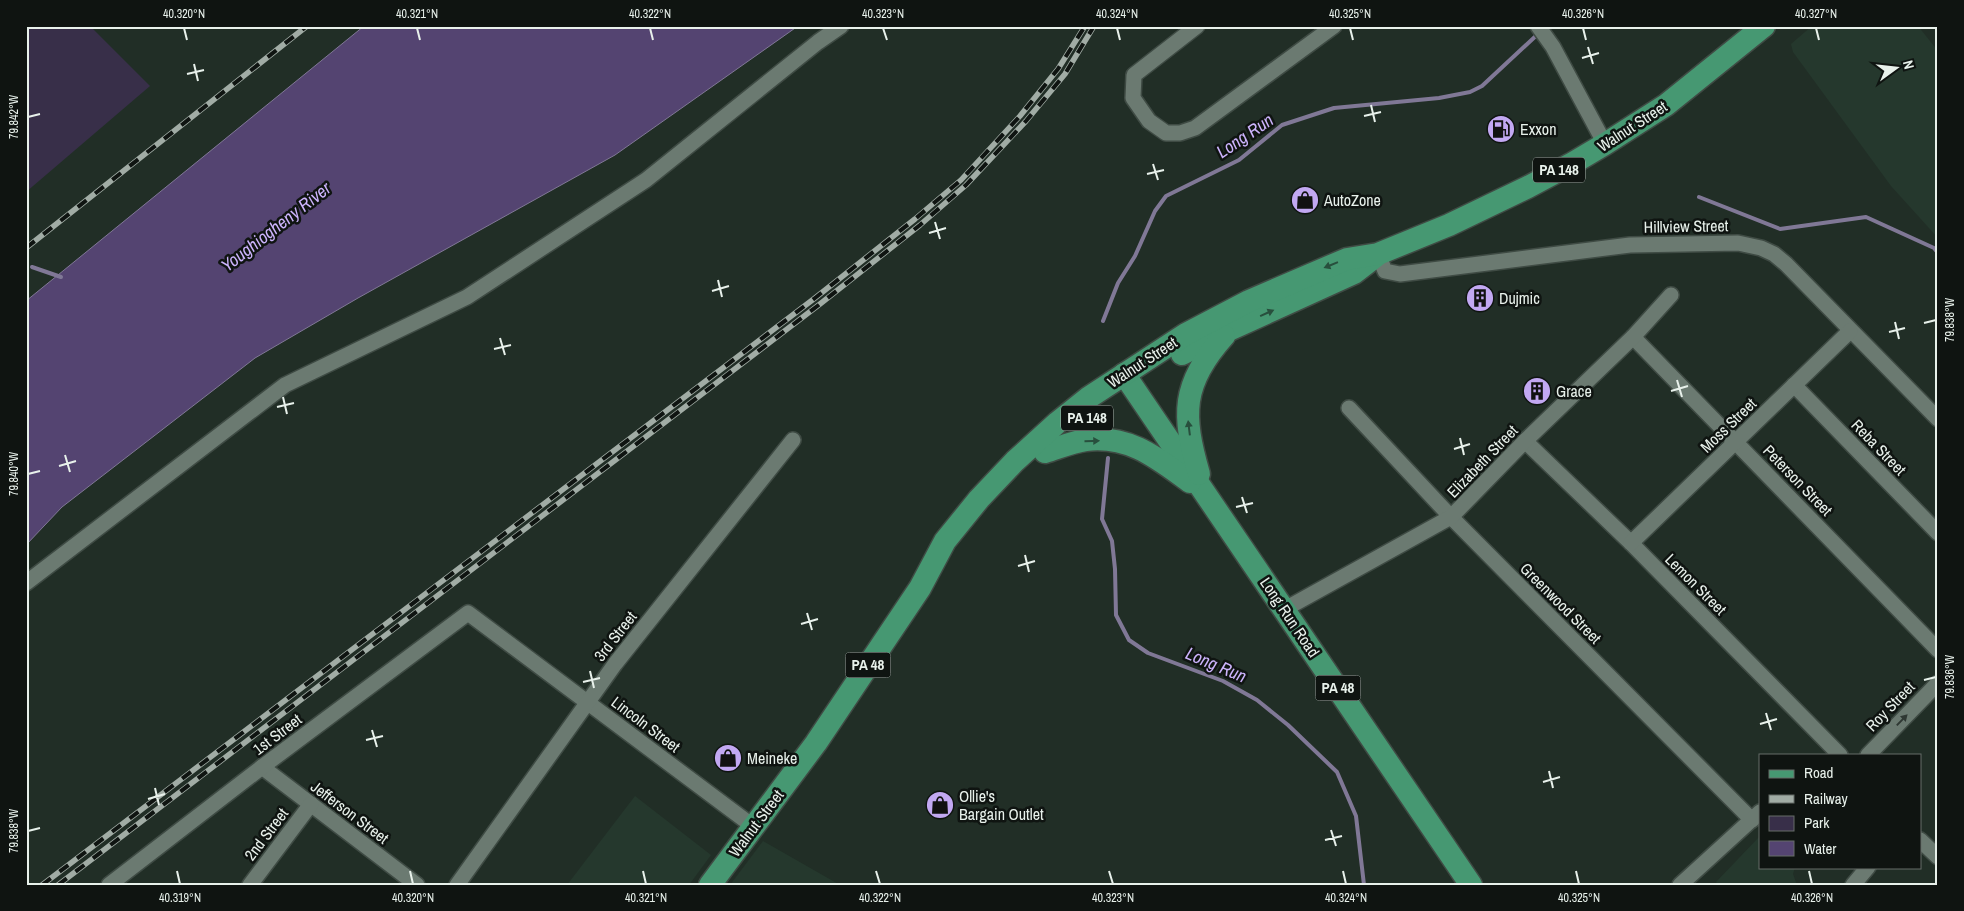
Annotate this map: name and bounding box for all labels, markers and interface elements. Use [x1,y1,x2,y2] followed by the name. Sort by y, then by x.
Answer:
[163,6,205,22] text: 40.320°N
[396,6,438,22] text: 40.321°N
[629,6,671,22] text: 40.322°N
[862,6,904,22] text: 40.323°N
[1096,6,1138,22] text: 40.324°N
[1329,6,1371,22] text: 40.325°N
[1562,6,1604,22] text: 40.326°N
[1795,6,1837,22] text: 40.327°N
[1872,42,1922,92] north arrow
[1899,58,1918,71] text: N
[6,94,22,139] text: 79.842°W
[1593,95,1671,157] street label: Walnut Street
[1211,107,1278,164] water label: Long Run
[1486,114,1516,144] fuel station icon: Exxon
[1520,118,1556,140] place label: Exxon
[1533,158,1585,182] road number: PA 148
[216,175,337,277] water label: Youghiogheny River
[1290,185,1320,215] shop icon: AutoZone
[1323,189,1381,211] place label: AutoZone
[1644,214,1729,238] street label: Hillview Street
[1324,262,1338,270] one-way arrow
[1465,283,1495,313] building icon: Dujmic
[1499,287,1540,309] place label: Dujmic
[1942,297,1958,342] text: 79.838°W
[1260,309,1274,317] one-way arrow
[1103,331,1181,393] street label: Walnut Street
[1522,376,1552,406] building icon: Grace
[1556,380,1592,402] place label: Grace
[1695,393,1761,457] street label: Moss Street
[1061,406,1113,430] road number: PA 148
[1847,414,1911,480] street label: Reba Street
[1185,420,1193,436] one-way arrow
[1442,420,1523,502] street label: Elizabeth Street
[1084,436,1100,444] one-way arrow
[1758,440,1838,521] street label: Peterson Street
[6,451,22,496] text: 79.840°W
[1660,548,1732,620] street label: Lemon Street
[1516,558,1607,649] street label: Greenwood Street
[1255,573,1325,661] street label: Long Run Road
[589,606,642,665] street label: 3rd Street
[1182,641,1251,689] water label: Long Run
[846,652,890,678] road number: PA 48
[1942,654,1958,699] text: 79.836°W
[1316,676,1360,700] road number: PA 48
[1861,676,1920,736] street label: Roy Street
[607,691,685,757] street label: Lincoln Street
[248,708,306,760] street label: 1st Street
[1896,714,1908,726] one-way arrow
[713,743,743,773] shop icon: Meineke
[747,747,797,769] place label: Meineke
[1759,754,1922,868] legend
[1804,762,1833,783] text: Road
[306,775,394,849] street label: Jefferson Street
[723,785,789,861] street label: Walnut Street
[959,785,1044,825] place label: Ollie's Bargain Outlet
[1804,788,1849,809] text: Railway
[925,790,955,820] shop icon: Ollie's Bargain Outlet
[239,803,293,865] street label: 2nd Street
[6,808,22,853] text: 79.838°W
[1804,812,1830,833] text: Park
[1804,838,1836,859] text: Water
[159,890,201,906] text: 40.319°N
[392,890,434,906] text: 40.320°N
[625,890,667,906] text: 40.321°N
[859,890,901,906] text: 40.322°N
[1092,890,1134,906] text: 40.323°N
[1325,890,1367,906] text: 40.324°N
[1558,890,1600,906] text: 40.325°N
[1791,890,1833,906] text: 40.326°N

